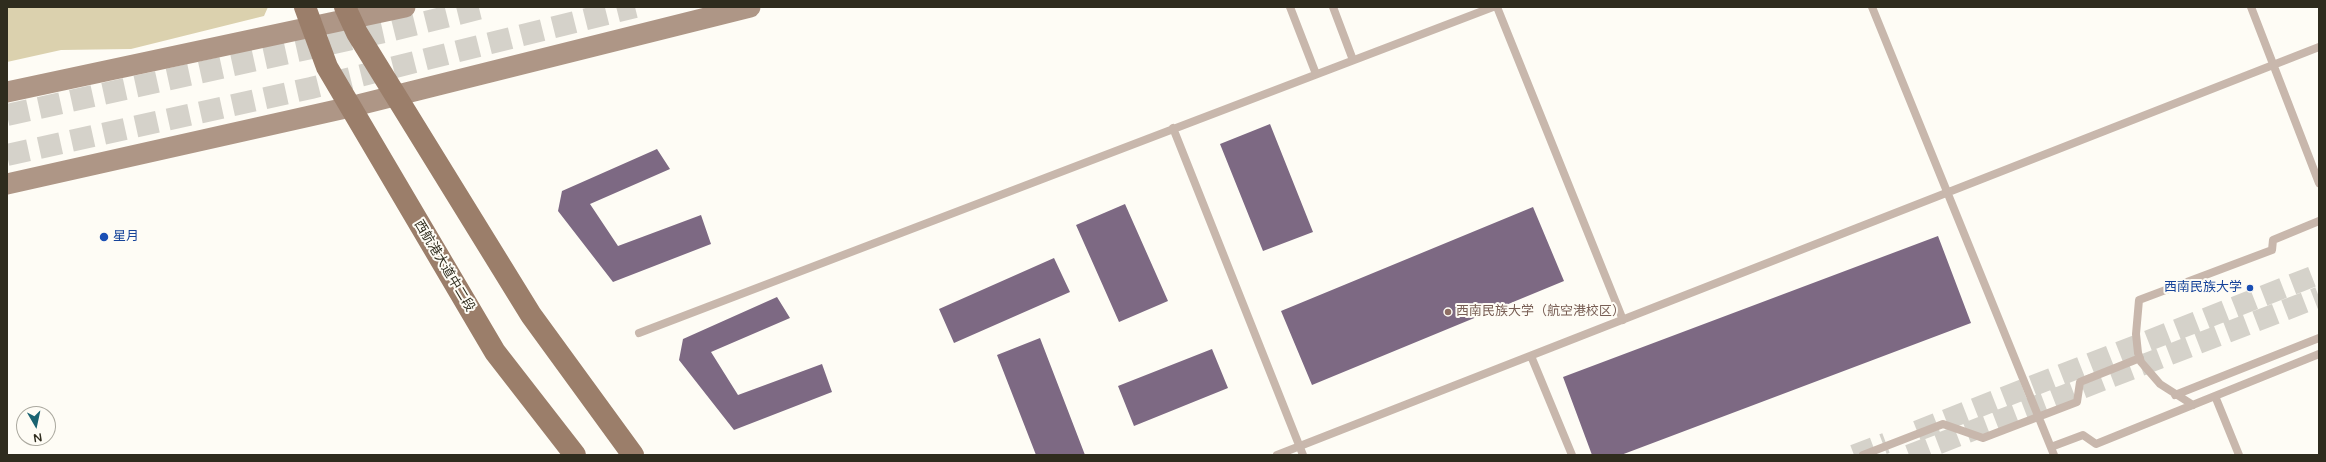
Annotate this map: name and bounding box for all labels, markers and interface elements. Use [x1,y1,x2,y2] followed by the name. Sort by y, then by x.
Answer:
[411,217,477,315] street label: 西航港大道中二段
[113,229,139,245] place label: 星月
[98,231,110,243] marker: 星月
[2164,280,2242,296] place label: 西南民族大学
[2245,283,2255,293] marker: 西南民族大学
[1456,304,1625,320] place label: 西南民族大学（航空港校区）
[1443,307,1453,317] marker: 西南民族大学（航空港校区）
[16,406,56,446] north arrow
[32,430,43,444] text: N

